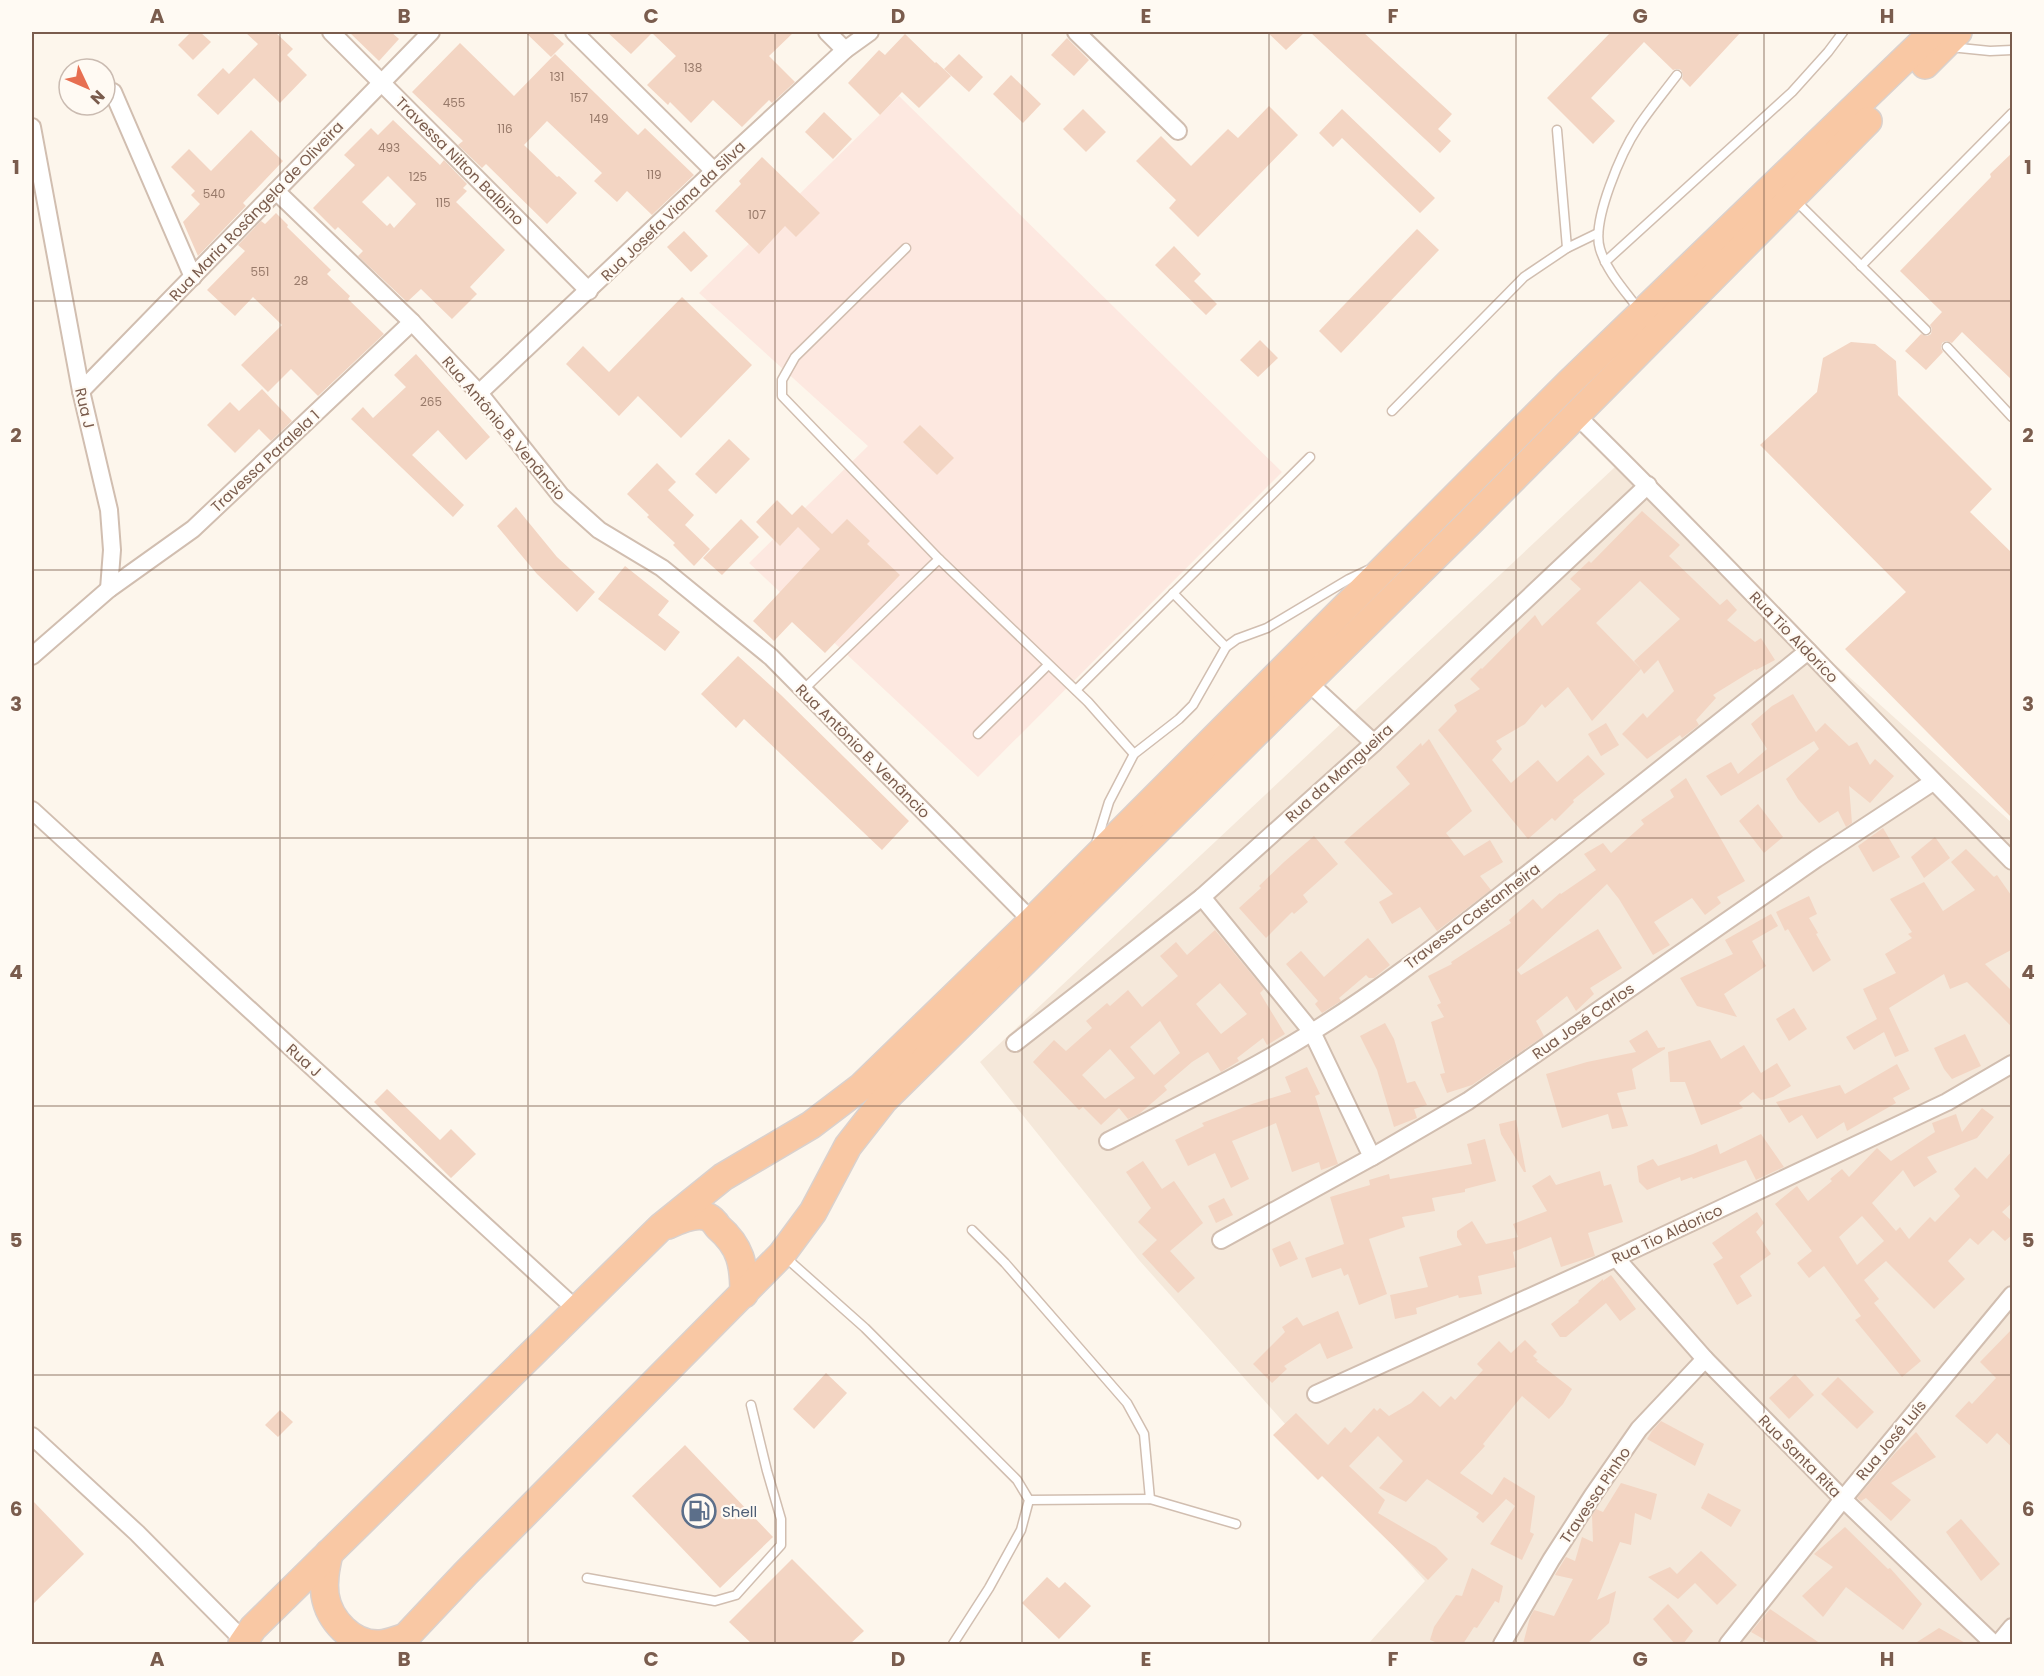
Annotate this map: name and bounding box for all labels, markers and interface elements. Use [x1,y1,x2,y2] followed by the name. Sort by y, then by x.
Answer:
[150,2,165,30] text: A
[397,2,411,30] text: B
[643,2,659,30] text: C
[891,2,905,30] text: D
[1141,2,1151,30] text: E
[1388,2,1399,30] text: F
[1632,2,1648,30] text: G
[1880,2,1894,30] text: H
[57,57,117,117] north arrow
[684,59,702,76] house number: 138
[550,68,564,85] house number: 131
[85,85,110,109] text: N
[570,89,588,106] house number: 157
[391,92,529,230] street label: Travessa Nilton Balbino
[443,94,465,111] house number: 455
[590,110,608,127] house number: 149
[164,116,348,306] street label: Rua Maria Rosângela de Oliveira
[497,120,513,137] house number: 116
[596,136,750,286] street label: Rua Josefa Viana da Silva
[378,139,400,156] house number: 493
[12,153,20,181] text: 1
[2024,153,2032,181] text: 1
[646,166,662,183] house number: 119
[409,168,427,185] house number: 125
[203,185,225,202] house number: 540
[435,194,451,211] house number: 115
[748,206,766,223] house number: 107
[251,263,269,280] house number: 551
[294,272,308,289] house number: 28
[437,352,571,504] street label: Rua Antônio B. Venâncio
[70,386,100,430] street label: Rua J
[420,393,442,410] house number: 265
[206,405,324,517] street label: Travessa Paralela 1
[10,421,22,449] text: 2
[2022,421,2034,449] text: 2
[1745,587,1843,687] street label: Rua Tio Aldorico
[791,679,935,823] street label: Rua Antônio B. Venâncio
[10,690,22,718] text: 3
[2022,690,2034,718] text: 3
[1281,719,1397,827] street label: Rua da Mangueira
[1400,858,1544,974] street label: Travessa Castanheira
[9,958,23,986] text: 4
[2021,958,2035,986] text: 4
[1528,978,1638,1064] street label: Rua José Carlos
[282,1039,326,1081] street label: Rua J
[1608,1199,1726,1269] street label: Rua Tio Aldorico
[10,1226,23,1254] text: 5
[2022,1226,2035,1254] text: 5
[1851,1395,1931,1485] street label: Rua José Luís
[1754,1410,1846,1502] street label: Rua Santa Rita
[1555,1442,1635,1548] street label: Travessa Pinho
[681,1493,717,1529] fuel station icon: Shell
[10,1495,22,1523] text: 6
[2022,1495,2034,1523] text: 6
[722,1501,757,1522] place label: Shell
[150,1645,165,1673] text: A
[397,1645,411,1673] text: B
[643,1645,659,1673] text: C
[891,1645,905,1673] text: D
[1141,1645,1151,1673] text: E
[1388,1645,1399,1673] text: F
[1632,1645,1648,1673] text: G
[1880,1645,1894,1673] text: H

